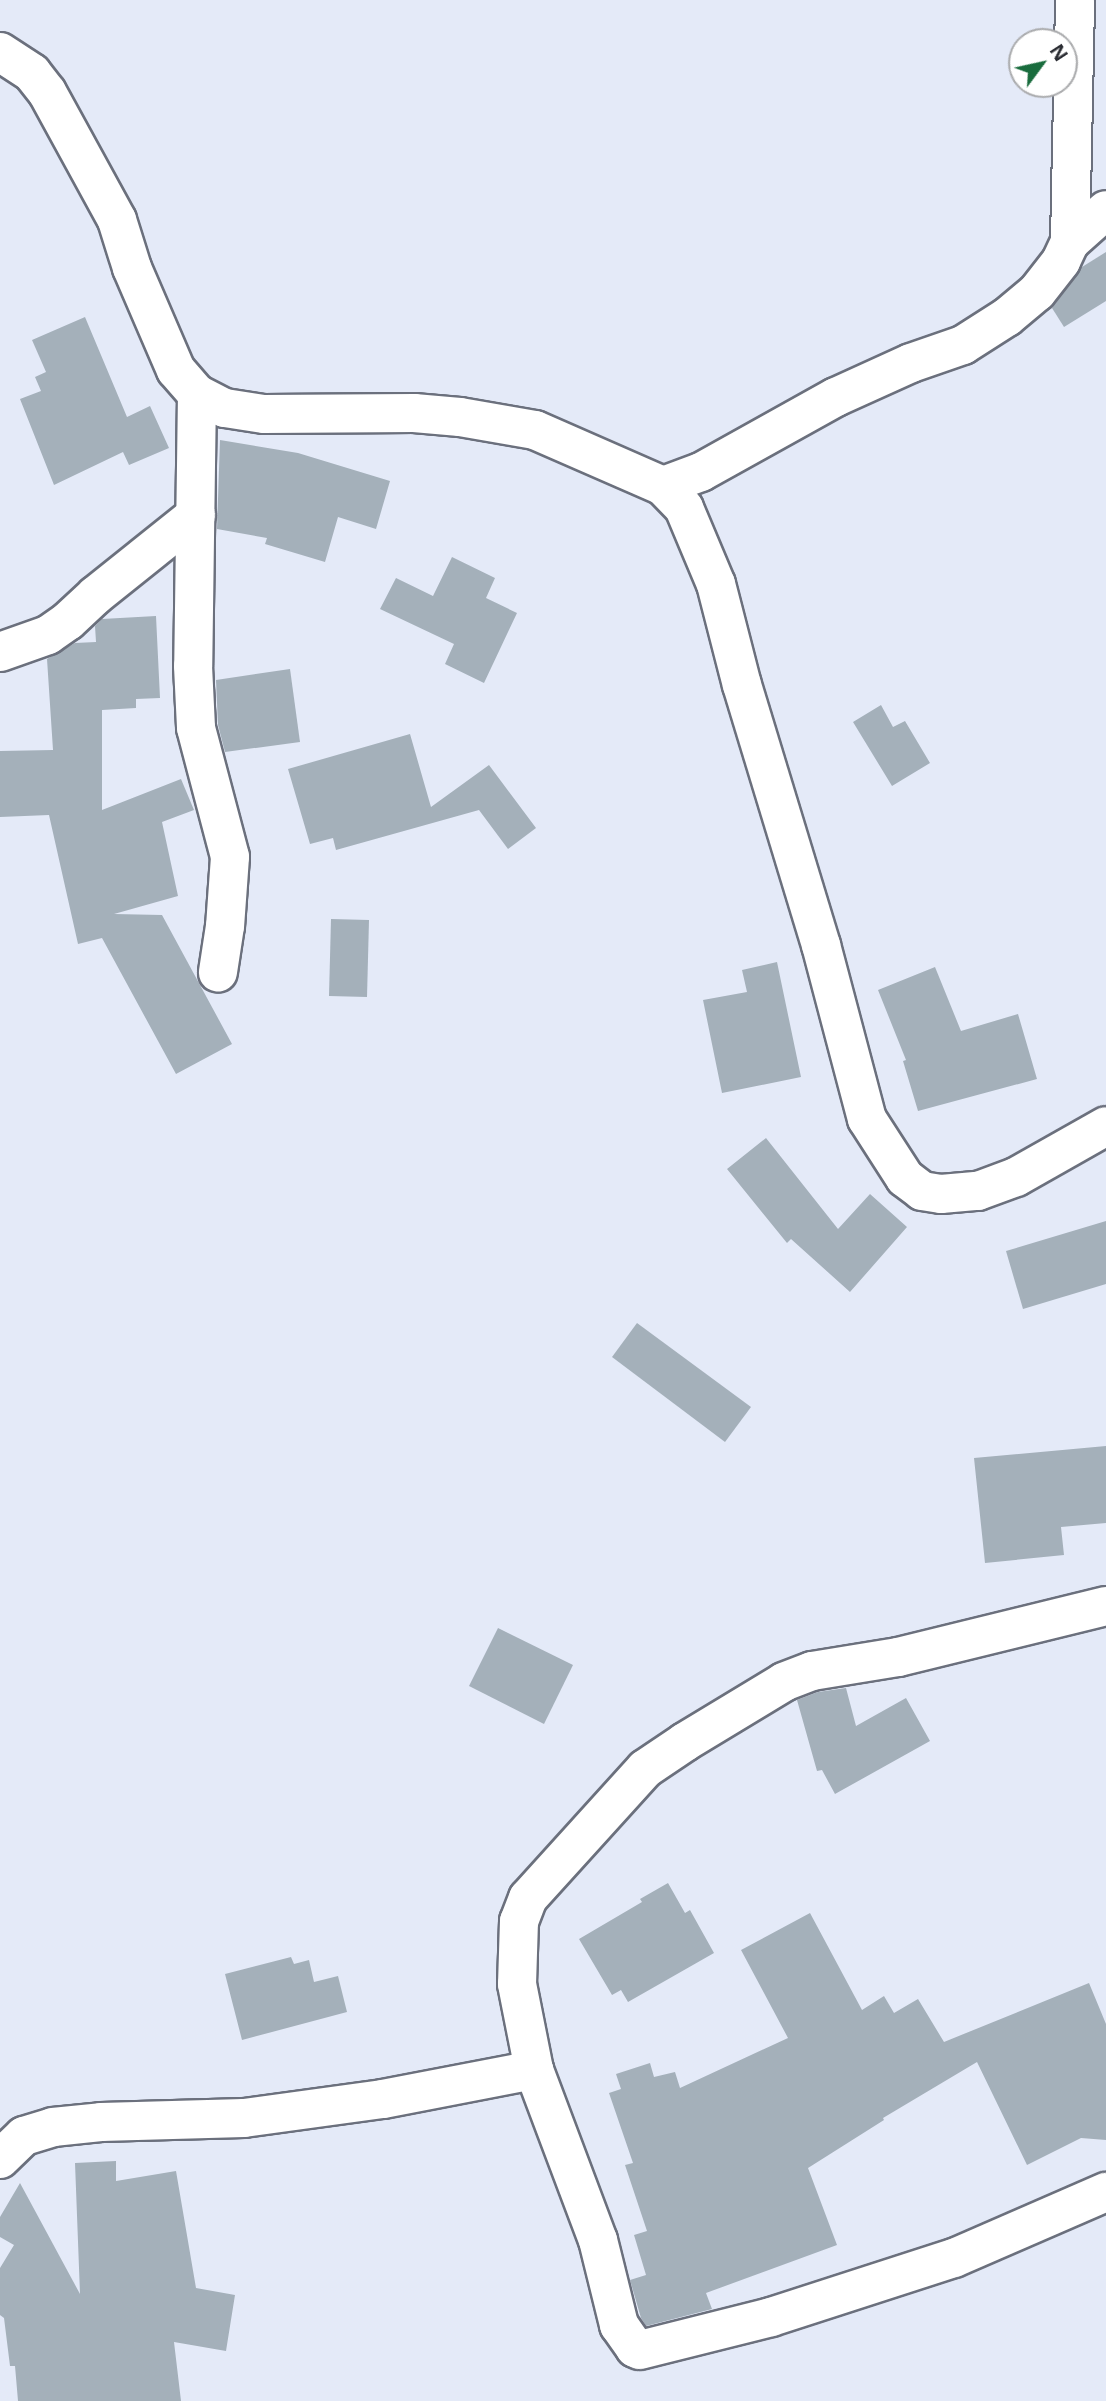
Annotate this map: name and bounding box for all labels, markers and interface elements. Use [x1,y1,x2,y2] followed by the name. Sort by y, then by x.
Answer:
[1008,28,1078,98] north arrow
[1044,39,1074,66] text: N

